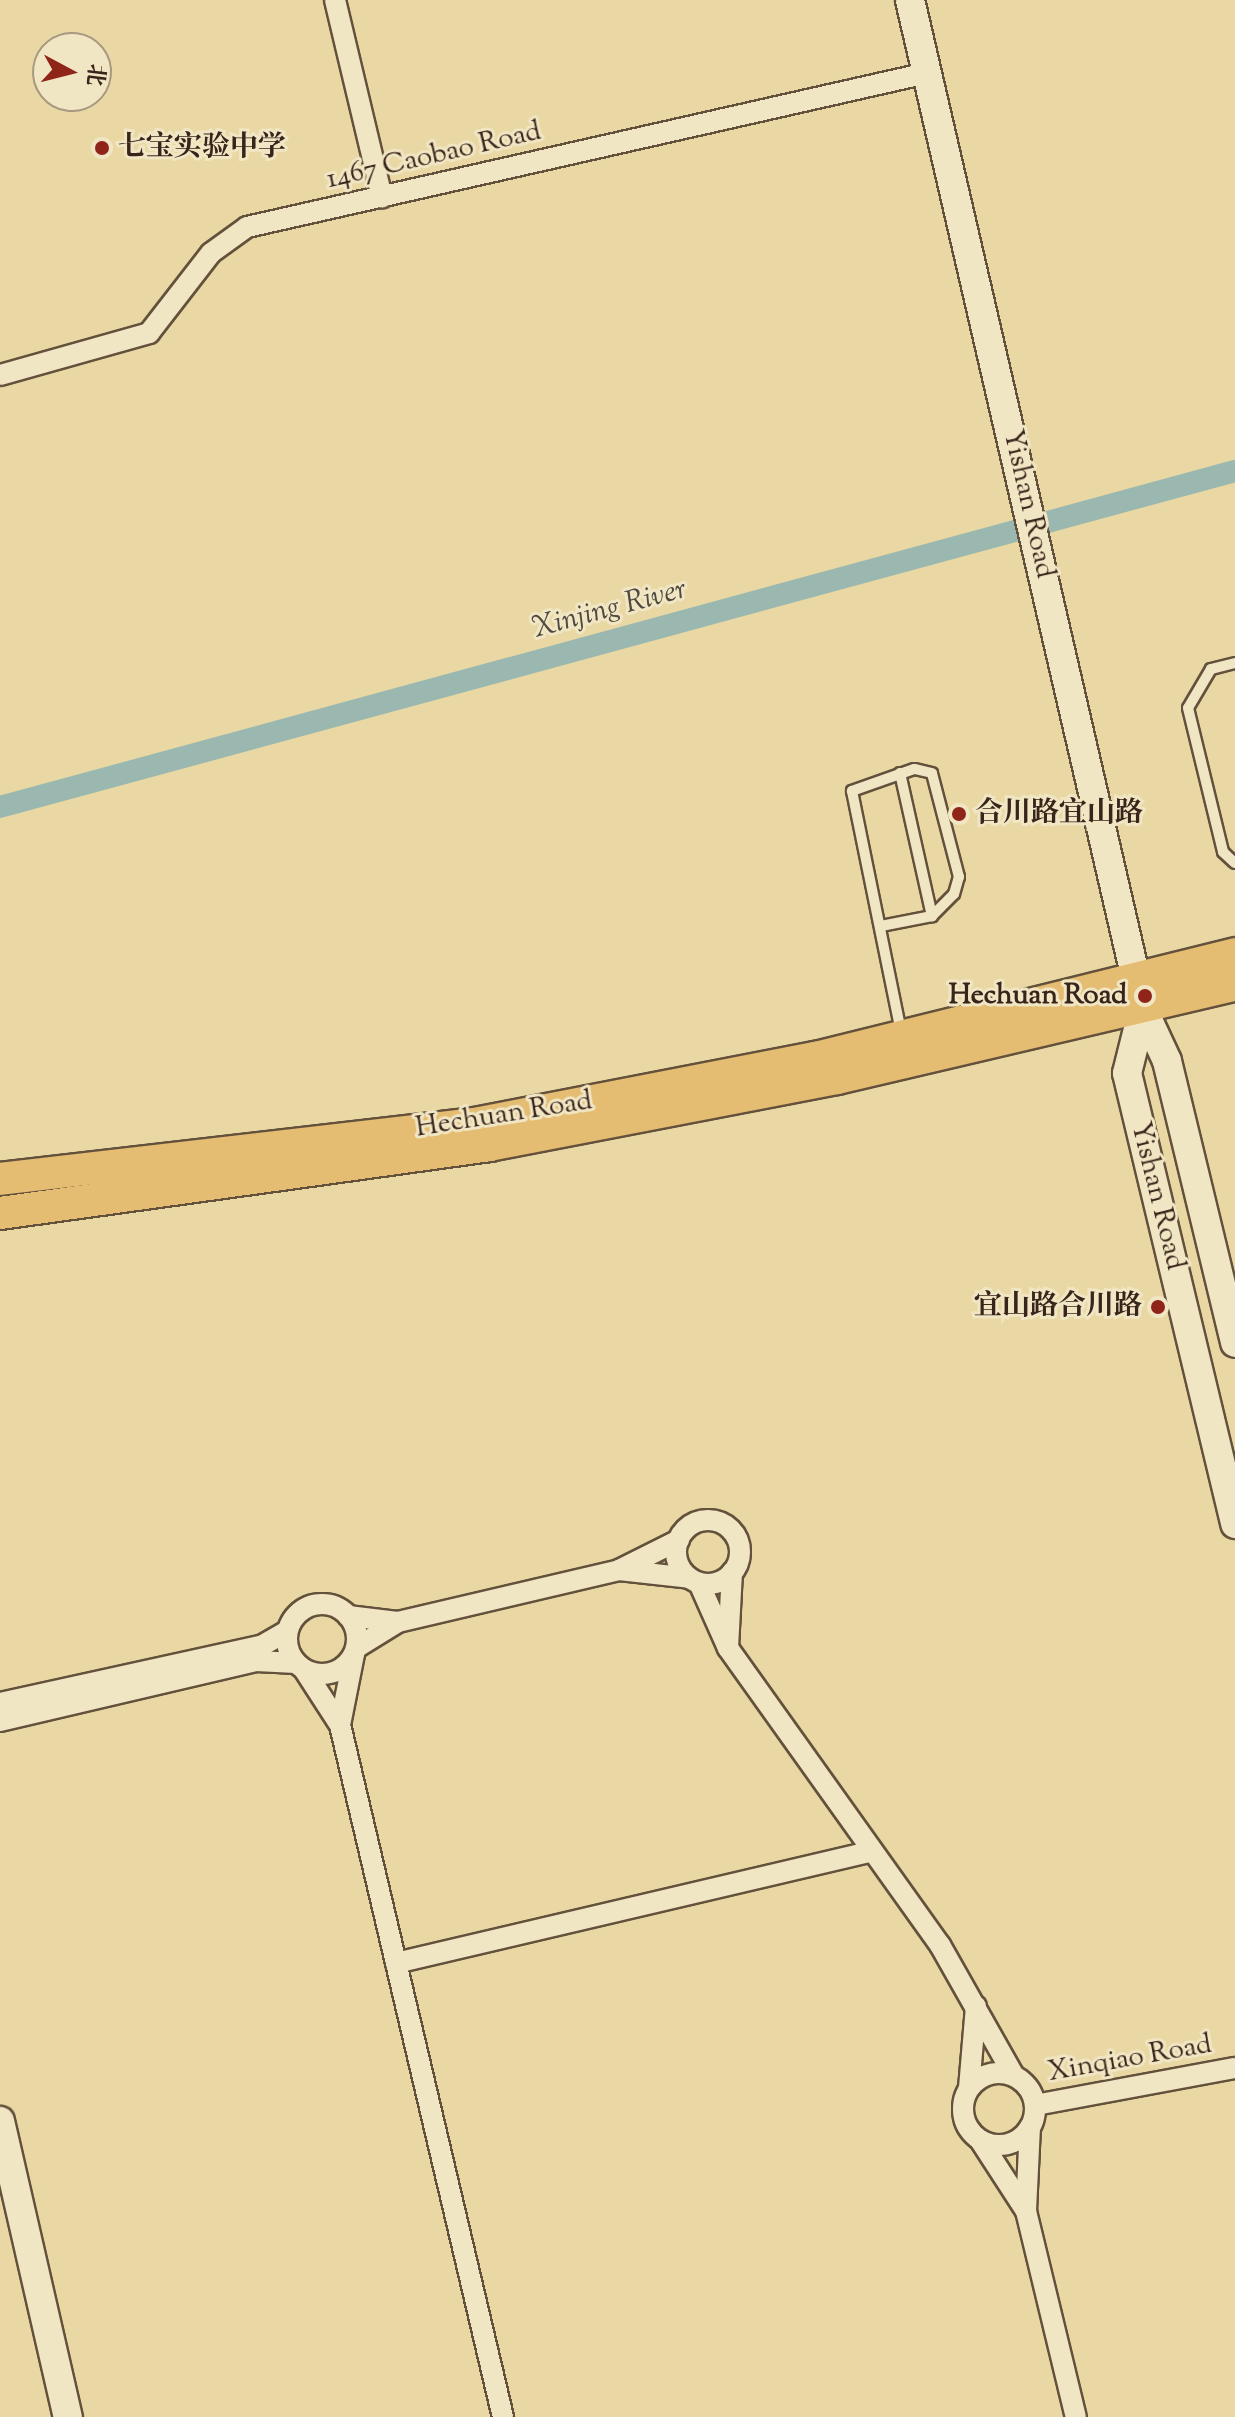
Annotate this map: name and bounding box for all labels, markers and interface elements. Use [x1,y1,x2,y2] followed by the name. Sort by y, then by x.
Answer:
[32,32,112,112] north arrow
[77,62,111,88] text: 北
[323,115,545,197] street label: 1467 Caobao Road
[118,131,286,165] place label: 七宝实验中学
[93,139,111,157] marker: 七宝实验中学
[995,426,1061,582] street label: Yishan Road
[529,572,691,648] water label: Xinjing River
[975,797,1143,831] place label: 合川路宜山路
[950,805,968,823] marker: 合川路宜山路
[949,979,1127,1013] place label: Hechuan Road
[1134,985,1156,1007] marker: Hechuan Road
[413,1084,595,1146] street label: Hechuan Road
[1122,1118,1192,1274] street label: Yishan Road
[974,1290,1142,1324] place label: 宜山路合川路
[1149,1298,1167,1316] marker: 宜山路合川路
[1046,2028,1214,2090] street label: Xinqiao Road

